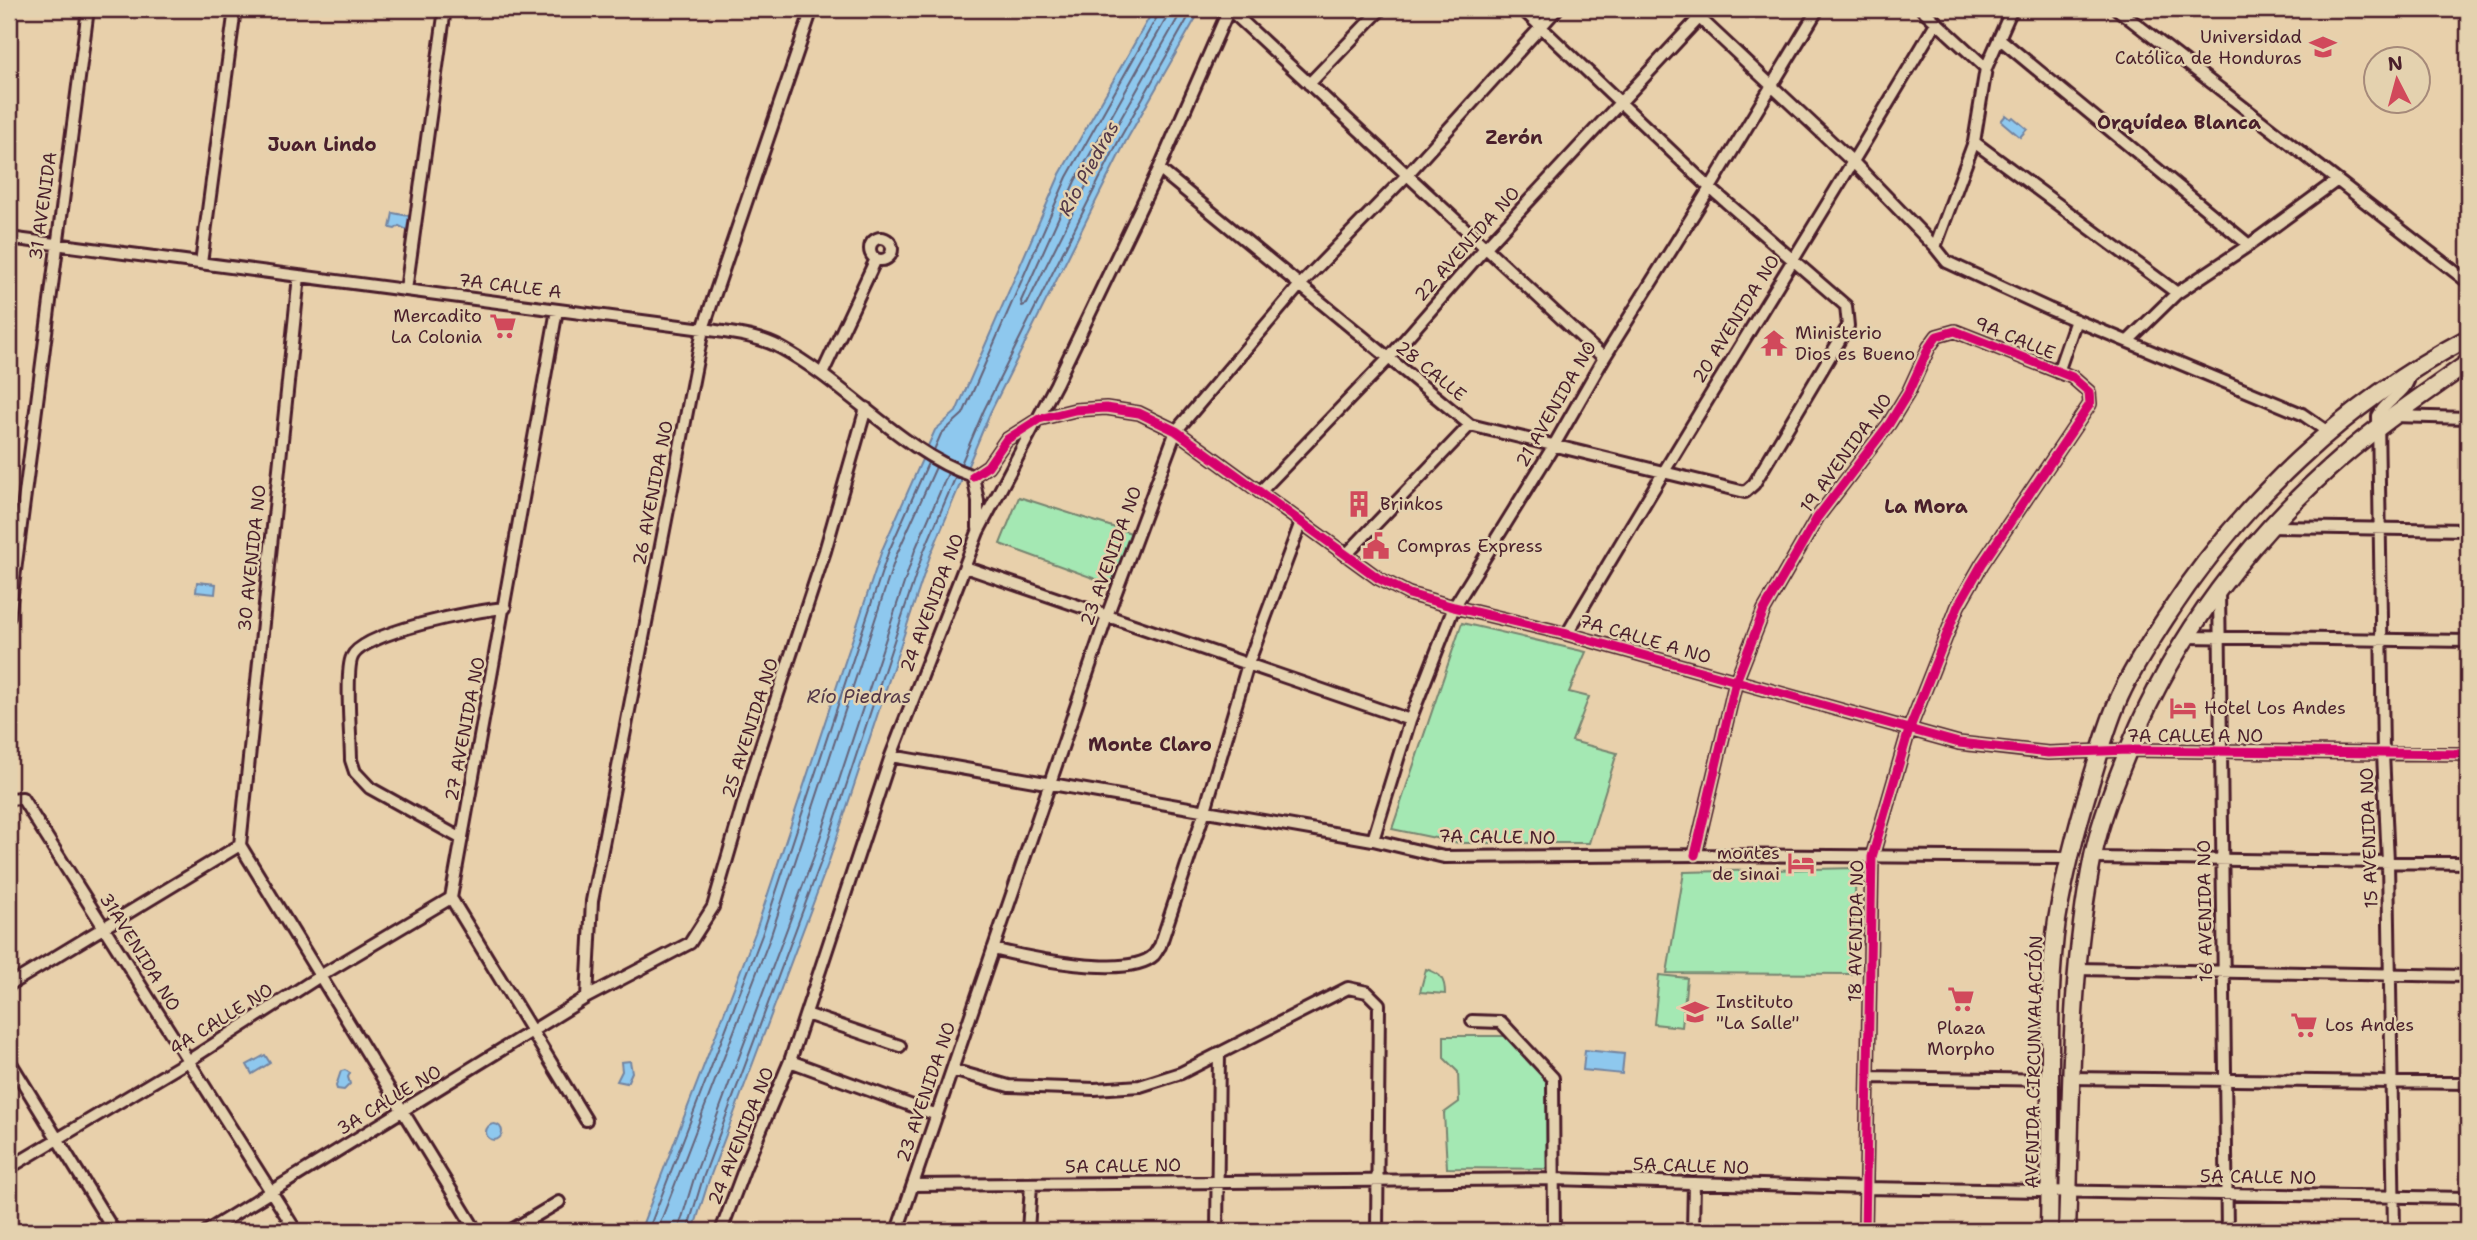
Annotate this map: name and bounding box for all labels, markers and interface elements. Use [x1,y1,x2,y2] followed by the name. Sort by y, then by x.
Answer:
[2115,25,2302,70] place label: Universidad Católica de Honduras
[2308,32,2338,62] school or university icon: Universidad Católica de Honduras
[2362,46,2432,116] north arrow
[2386,50,2404,77] text: N
[2097,110,2261,135] district label: Orquídea Blanca
[1052,116,1125,220] water label: Río Piedras
[1485,125,1543,150] district label: Zerón
[267,132,377,157] district label: Juan Lindo
[24,150,62,262] street label: 31 AVENIDA
[1409,181,1525,307] street label: 22 AVENIDA NO
[1687,250,1785,388] street label: 20 AVENIDA NO
[457,268,563,304] street label: 7A CALLE A
[391,304,482,349] place label: Mercadito La Colonia
[488,311,518,341] supermarket icon: Mercadito La Colonia
[1971,311,2059,365] street label: 9A CALLE
[1795,321,1915,366] place label: Ministerio Dios es Bueno
[1759,328,1789,358] temple icon: Ministerio Dios es Bueno
[1391,335,1471,407] street label: 28 CALLE
[1510,337,1602,471] street label: 21 AVENIDA NO
[1795,388,1897,518] street label: 19 AVENIDA NO
[627,419,679,567] street label: 26 AVENIDA NO
[232,483,272,633] street label: 30 AVENIDA NO
[1075,483,1147,629] street label: 23 AVENIDA NO
[1344,489,1374,519] building icon: Brinkos
[1380,492,1443,516] place label: Brinkos
[1884,494,1968,519] district label: La Mora
[895,530,969,676] street label: 24 AVENIDA NO
[1361,531,1391,561] public building icon: Compras Express
[1397,534,1543,558] place label: Compras Express
[1576,609,1714,669] street label: 7A CALLE A NO
[439,655,491,803] street label: 27 AVENIDA NO
[716,655,784,801] street label: 25 AVENIDA NO
[807,684,911,709] water label: Río Piedras
[2168,693,2198,723] hotel icon: Hotel Los Andes
[2204,696,2346,720] place label: Hotel Los Andes
[2127,724,2263,748] street label: 7A CALLE A NO
[1088,732,1212,757] district label: Monte Claro
[2355,767,2383,909] street label: 15 AVENIDA NO
[1438,824,1556,850] street label: 7A CALLE NO
[2192,840,2218,982] street label: 16 AVENIDA NO
[1712,841,1780,886] place label: montes de sinai
[1786,848,1816,878] hotel icon: montes de sinai
[1843,860,1869,1002] street label: 18 AVENIDA NO
[94,888,186,1016] street label: 31AVENIDA NO
[2020,935,2048,1189] street label: AVENIDA CIRCUNVALACIÓN
[165,978,277,1060] street label: 4A CALLE NO
[1946,984,1976,1014] supermarket icon: Plaza Morpho
[1716,990,1799,1035] place label: Instituto "La Salle"
[1680,997,1710,1027] school or university icon: Instituto "La Salle"
[2289,1010,2319,1040] supermarket icon: Los Andes
[2325,1013,2414,1037] place label: Los Andes
[1927,1016,1995,1061] place label: Plaza Morpho
[891,1019,961,1165] street label: 23 AVENIDA NO
[332,1059,446,1141] street label: 3A CALLE NO
[702,1064,780,1208] street label: 24 AVENIDA NO
[1632,1152,1750,1180] street label: 5A CALLE NO
[1065,1153,1181,1179] street label: 5A CALLE NO
[2200,1164,2316,1190] street label: 5A CALLE NO

